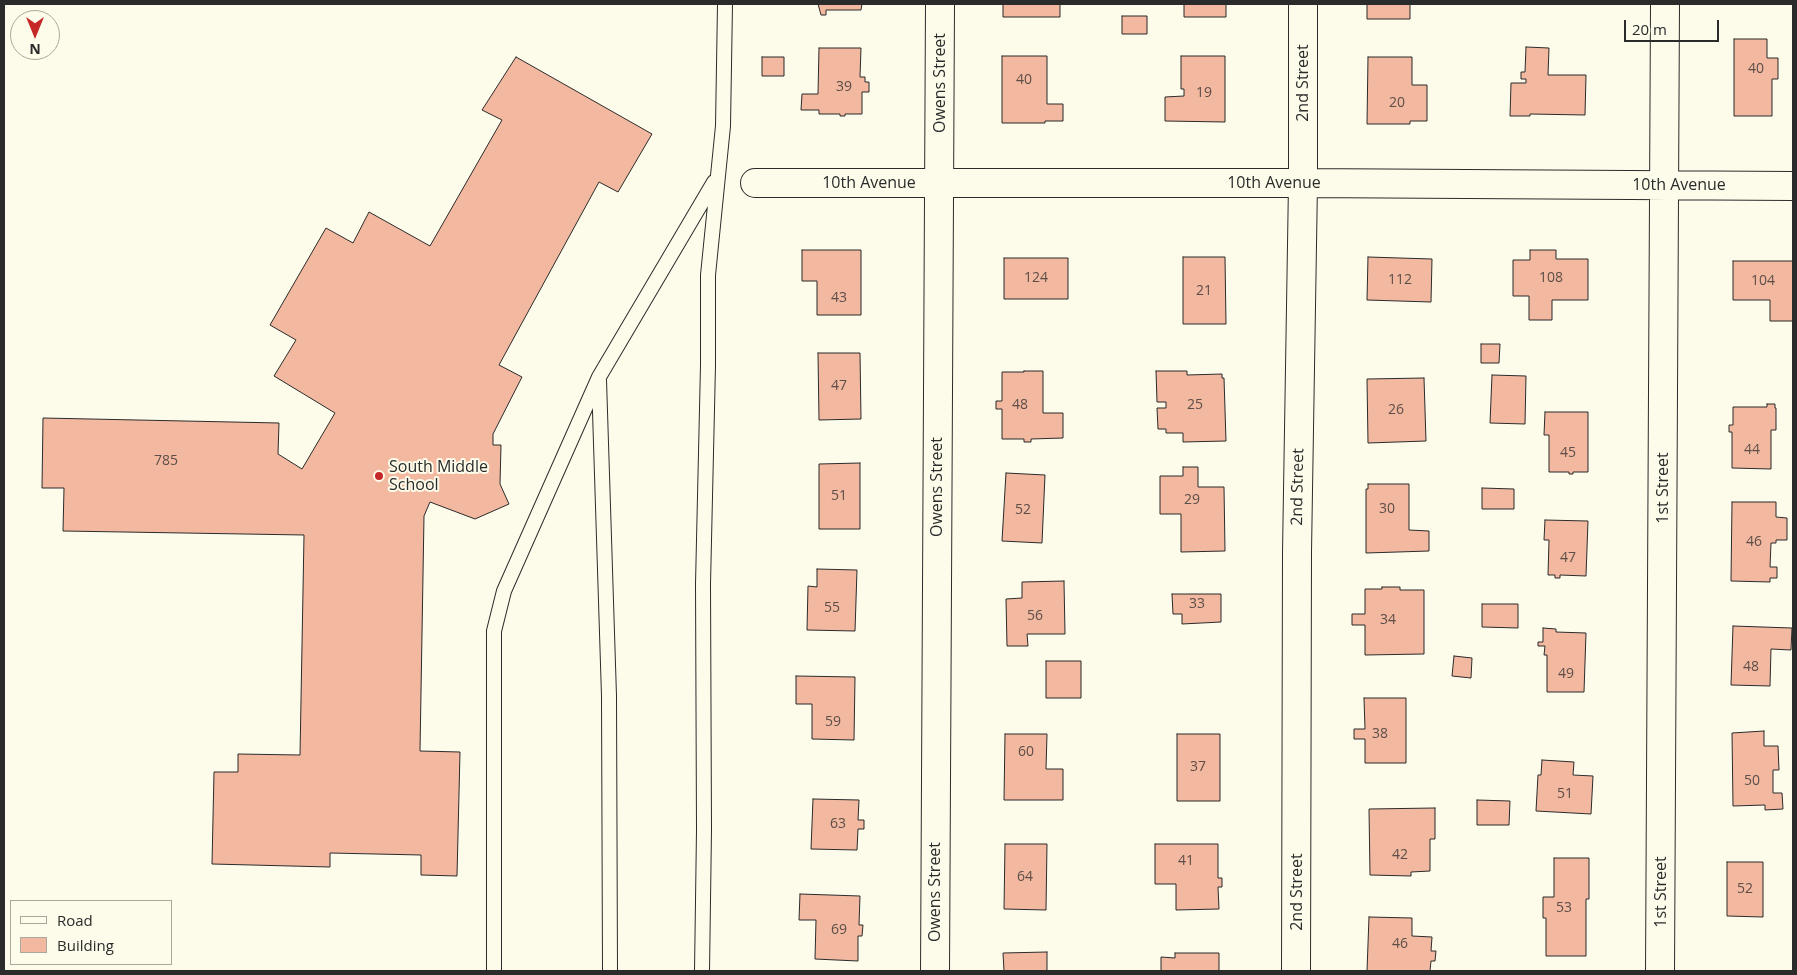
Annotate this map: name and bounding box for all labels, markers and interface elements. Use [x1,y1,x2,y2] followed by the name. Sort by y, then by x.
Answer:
[10,10,60,60] north arrow
[1627,10,1722,42] scale bar
[1632,19,1667,39] text: 20 m
[930,33,950,133] street label: Owens Street
[29,40,41,59] text: N
[1293,44,1313,122] street label: 2nd Street
[1748,61,1764,77] house number: 40
[1016,72,1032,88] house number: 40
[836,79,852,95] house number: 39
[1196,85,1212,101] house number: 19
[1389,95,1405,111] house number: 20
[822,173,916,193] street label: 10th Avenue
[1227,173,1321,193] street label: 10th Avenue
[1632,175,1726,195] street label: 10th Avenue
[1024,270,1048,286] house number: 124
[1539,270,1563,286] house number: 108
[1388,272,1412,288] house number: 112
[1751,273,1775,289] house number: 104
[1196,283,1212,299] house number: 21
[831,290,847,306] house number: 43
[831,378,847,394] house number: 47
[1012,397,1028,413] house number: 48
[1187,397,1203,413] house number: 25
[1388,402,1404,418] house number: 26
[927,437,947,537] street label: Owens Street
[1744,442,1760,458] house number: 44
[1560,445,1576,461] house number: 45
[1288,448,1308,526] street label: 2nd Street
[1653,452,1673,524] street label: 1st Street
[154,453,178,469] house number: 785
[389,457,488,495] place label: South Middle School
[373,470,385,482] marker: South Middle School
[831,488,847,504] house number: 51
[1184,492,1200,508] house number: 29
[1379,501,1395,517] house number: 30
[1015,502,1031,518] house number: 52
[1746,534,1762,550] house number: 46
[1560,550,1576,566] house number: 47
[1189,596,1205,612] house number: 33
[824,600,840,616] house number: 55
[1027,608,1043,624] house number: 56
[1380,612,1396,628] house number: 34
[1743,659,1759,675] house number: 48
[1558,666,1574,682] house number: 49
[825,714,841,730] house number: 59
[1372,726,1388,742] house number: 38
[1018,744,1034,760] house number: 60
[1190,759,1206,775] house number: 37
[1744,773,1760,789] house number: 50
[1557,786,1573,802] house number: 51
[830,816,846,832] house number: 63
[925,842,945,942] street label: Owens Street
[1392,847,1408,863] house number: 42
[1178,853,1194,869] house number: 41
[1287,853,1307,931] street label: 2nd Street
[1651,856,1671,928] street label: 1st Street
[1017,869,1033,885] house number: 64
[1737,881,1753,897] house number: 52
[10,900,172,965] legend
[1556,900,1572,916] house number: 53
[57,910,93,930] text: Road
[831,922,847,938] house number: 69
[57,935,114,955] text: Building
[1392,936,1408,952] house number: 46

